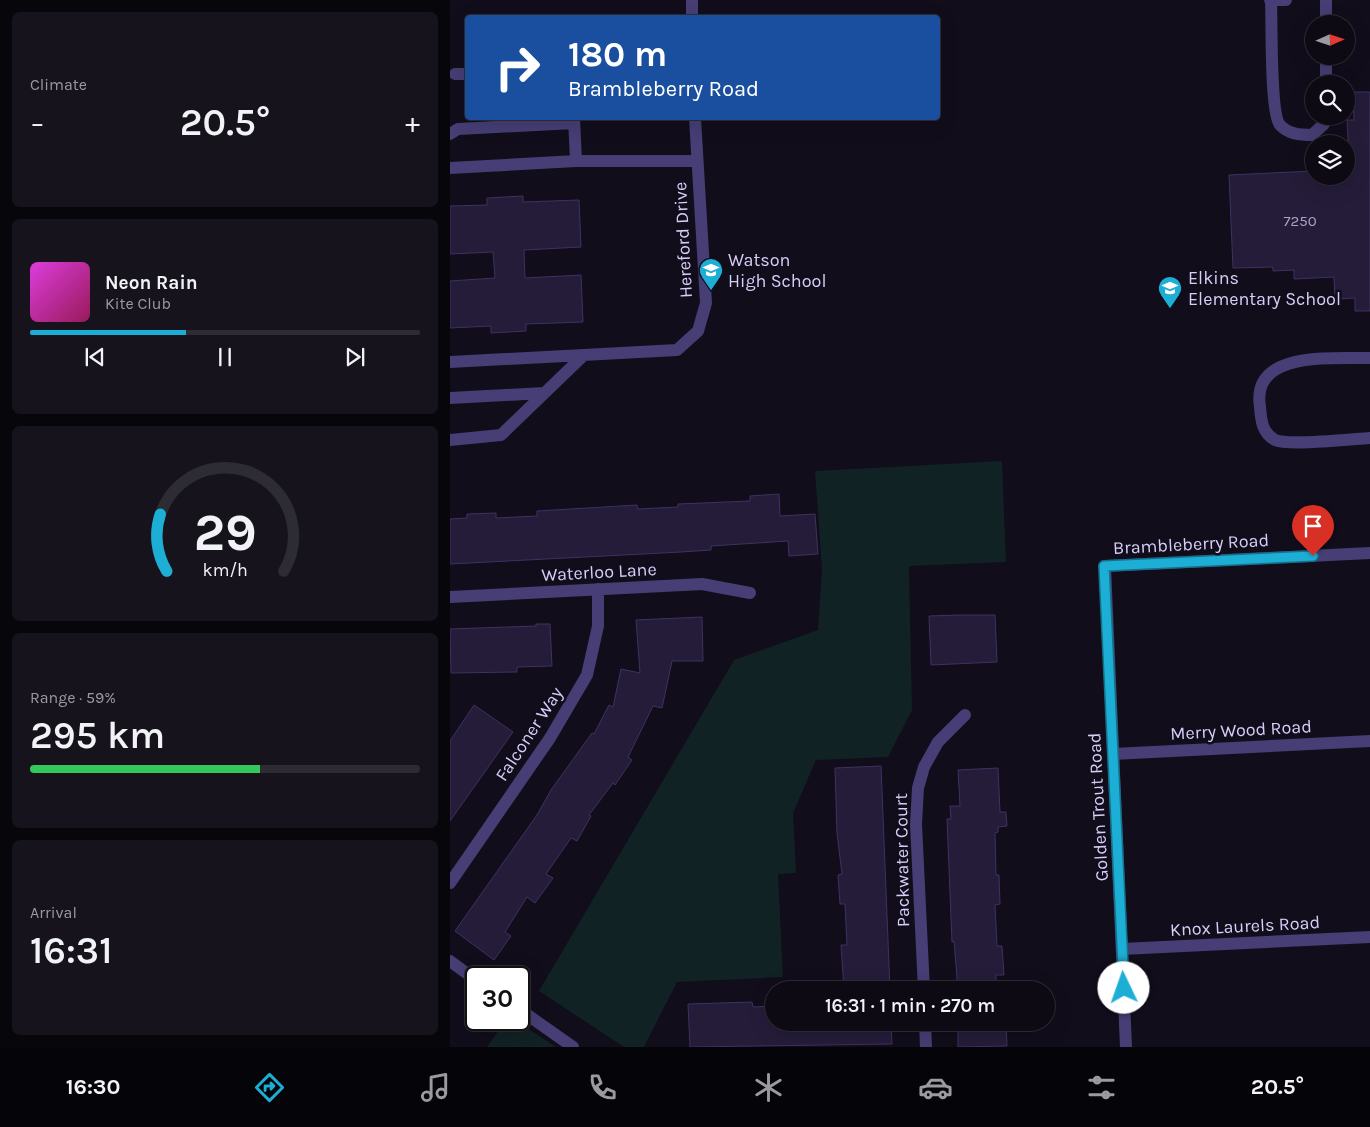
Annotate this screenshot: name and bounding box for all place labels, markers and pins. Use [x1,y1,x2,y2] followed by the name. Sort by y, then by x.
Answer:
[728,249,826,292] place label: Watson High School
[698,257,724,291] school or university icon: Watson High School
[1188,267,1341,310] place label: Elkins Elementary School
[1157,275,1183,309] school or university icon: Elkins Elementary School
[1292,505,1334,556] pin

